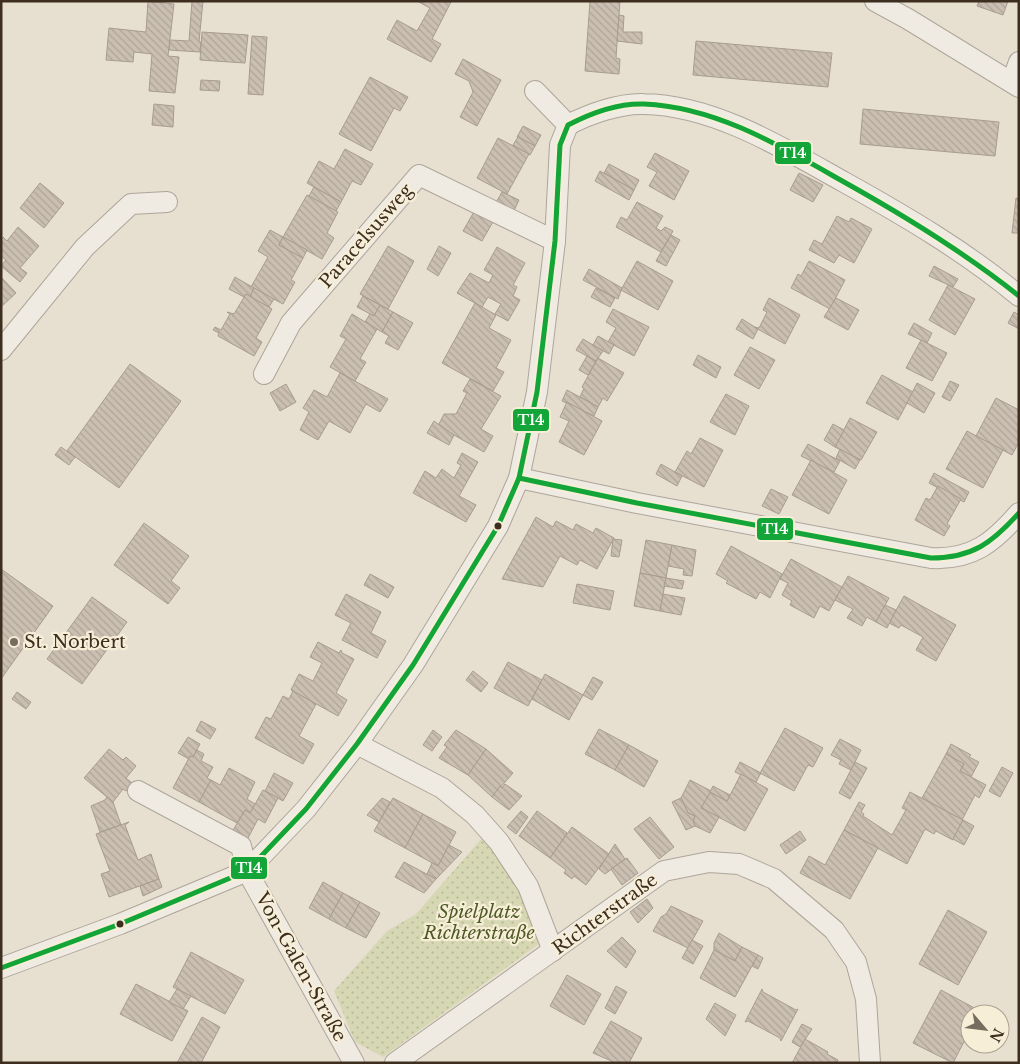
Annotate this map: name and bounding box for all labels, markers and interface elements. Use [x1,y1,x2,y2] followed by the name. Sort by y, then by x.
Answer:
[774,141,812,165] line badge: T14
[780,144,806,162] text: T14
[315,179,417,293] street label: Paracelsusweg
[512,408,550,432] line badge: T14
[518,411,544,429] text: T14
[756,517,794,541] line badge: T14
[762,520,788,538] text: T14
[493,521,503,531] unlabelled marker
[24,631,126,653] place label: St. Norbert
[8,636,20,648] marker: St. Norbert
[230,856,268,880] line badge: T14
[236,859,262,877] text: T14
[548,869,662,959] street label: Richterstraße
[250,888,351,1045] street label: Von-Galen-Straße
[422,901,535,944] park label: Spielplatz Richterstraße
[115,919,125,929] unlabelled marker
[960,1004,1010,1054] north arrow
[985,1025,1008,1045] text: N

